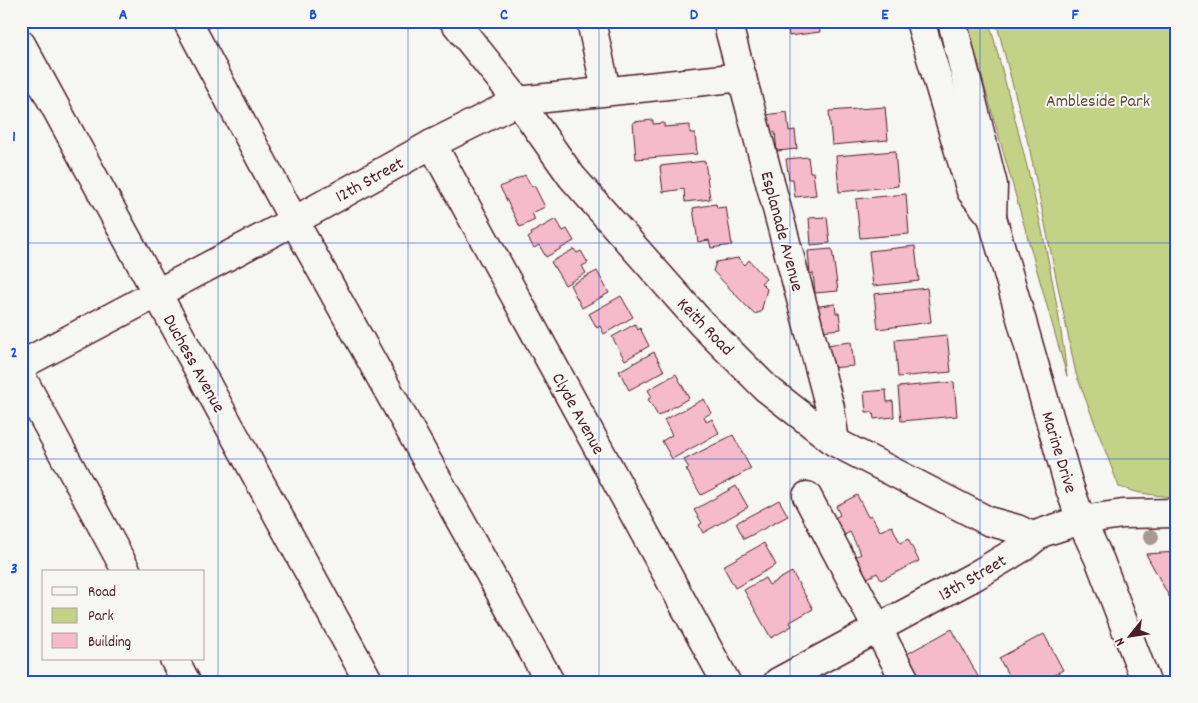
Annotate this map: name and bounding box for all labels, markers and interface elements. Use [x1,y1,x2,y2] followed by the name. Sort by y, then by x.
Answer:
[119,4,128,27] text: A
[309,4,317,27] text: B
[500,4,508,27] text: C
[690,4,699,27] text: D
[881,4,889,27] text: E
[1071,4,1079,27] text: F
[1046,90,1150,115] park label: Ambleside Park
[12,126,16,149] text: 1
[332,152,409,210] street label: 12th Street
[753,169,809,294] street label: Esplanade Avenue
[670,293,738,362] street label: Keith Road
[155,310,230,418] street label: Duchess Avenue
[11,342,18,365] text: 2
[544,369,610,460] street label: Clyde Avenue
[1033,409,1082,497] street label: Marine Drive
[935,549,1012,609] street label: 13th Street
[10,558,18,581] text: 3
[42,570,205,660] legend
[88,582,116,604] text: Road
[88,606,114,628] text: Park
[1106,610,1156,660] north arrow
[88,632,131,654] text: Building
[1110,633,1131,649] text: N

